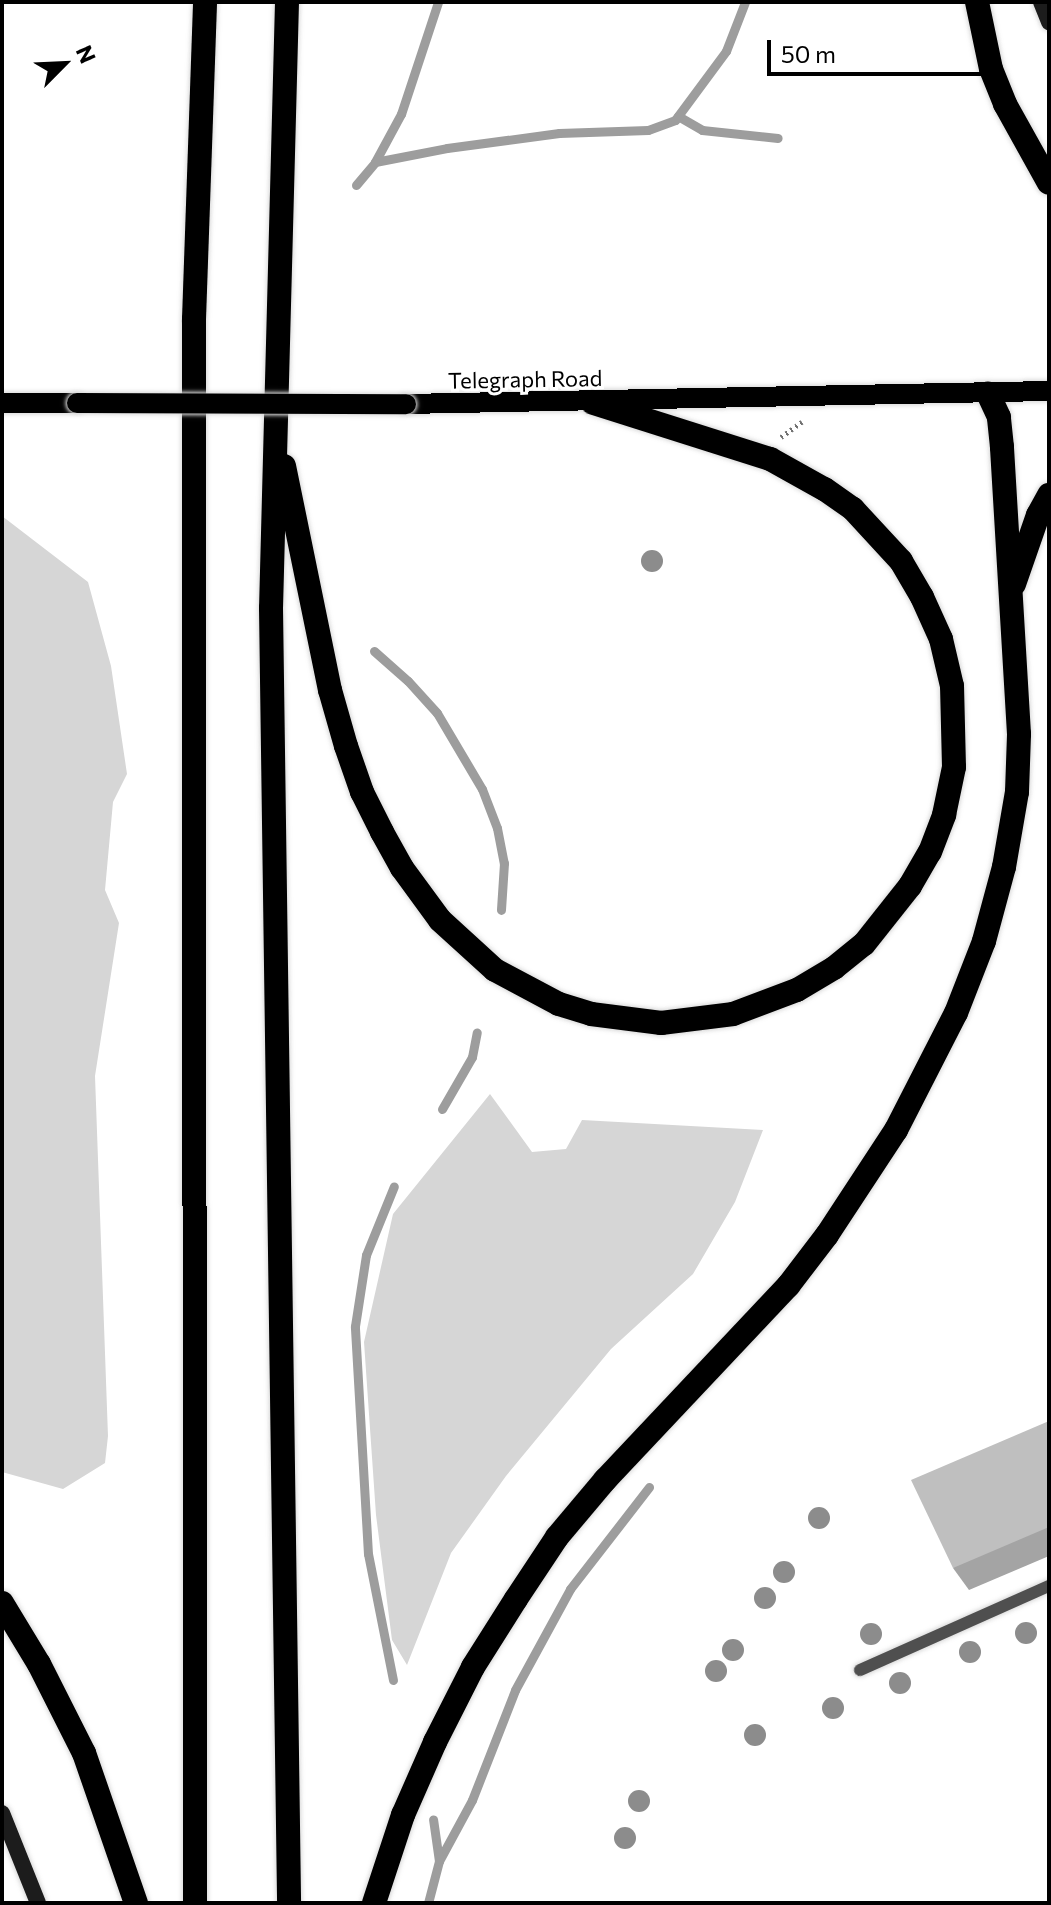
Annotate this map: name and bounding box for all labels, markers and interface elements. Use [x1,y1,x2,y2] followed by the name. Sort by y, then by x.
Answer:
[24,24,104,104] north arrow
[771,24,993,74] scale bar
[781,39,836,68] text: 50 m
[71,41,102,67] text: N
[448,364,602,394] street label: Telegraph Road

